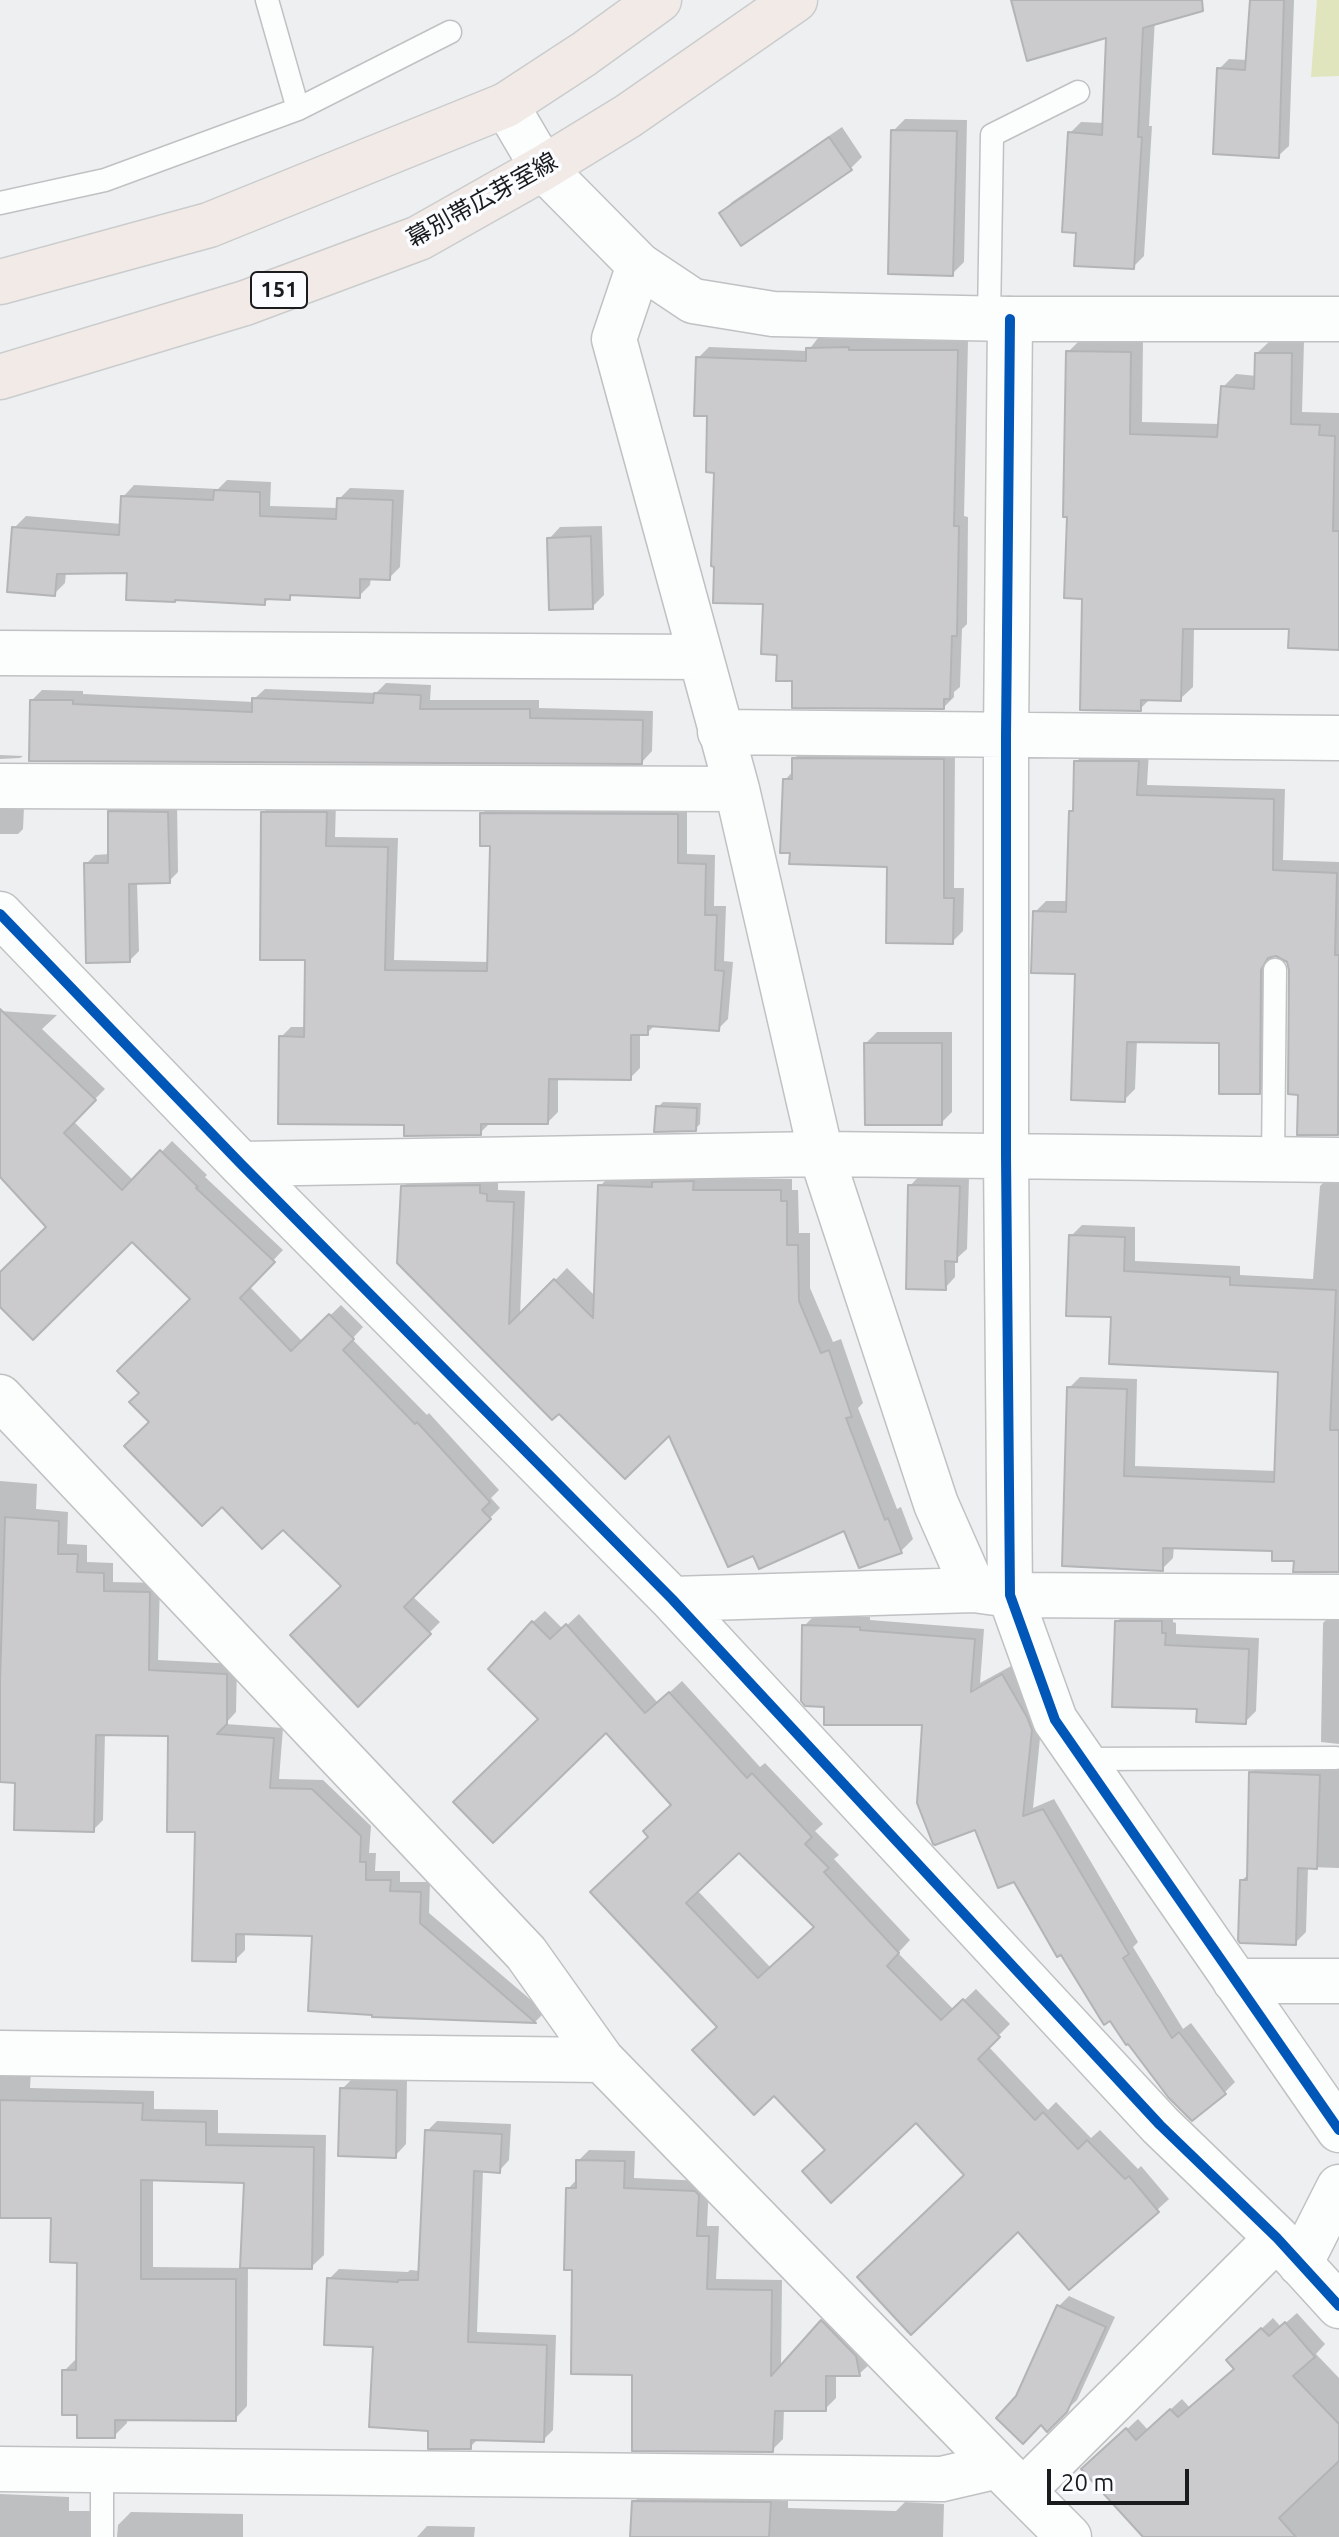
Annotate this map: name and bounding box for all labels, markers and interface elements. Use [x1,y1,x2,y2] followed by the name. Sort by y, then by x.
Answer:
[402,147,562,253] street label: 幕別帯広芽室線
[251,272,307,308] road number: 151
[1051,2453,1193,2503] scale bar
[1061,2469,1114,2496] text: 20 m

